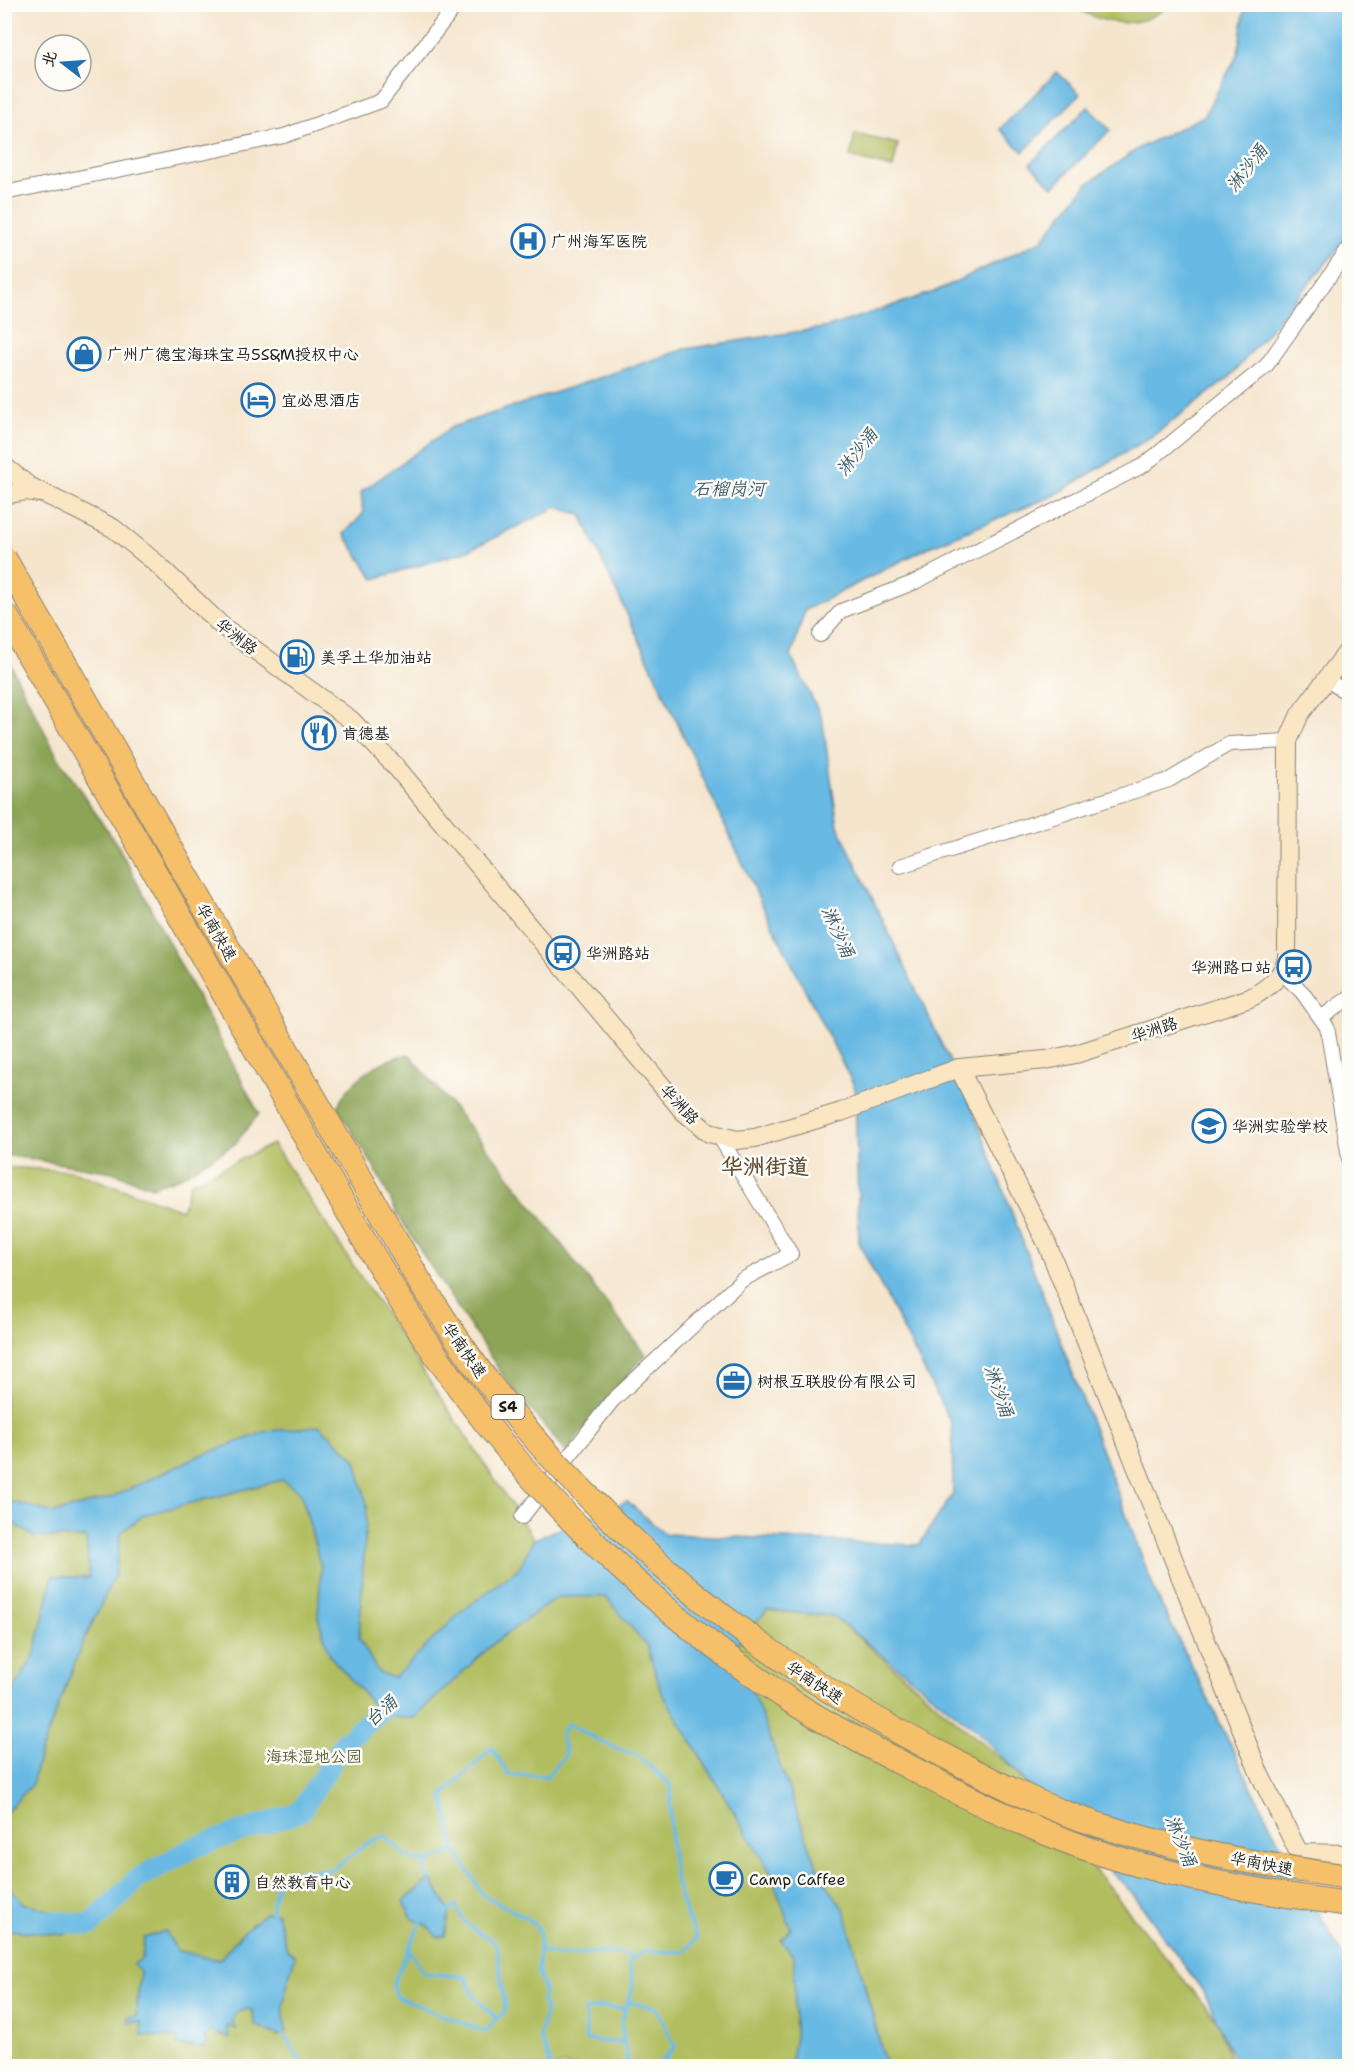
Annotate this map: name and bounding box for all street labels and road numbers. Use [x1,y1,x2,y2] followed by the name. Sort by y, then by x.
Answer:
[211,613,262,659] street label: 华洲路
[191,899,242,965] street label: 华南快速
[1128,1012,1180,1047] street label: 华洲路
[656,1080,704,1129] street label: 华洲路
[438,1318,492,1383] street label: 华南快速
[492,1395,524,1419] road number: S4
[782,1656,847,1709] street label: 华南快速
[1228,1847,1295,1880] street label: 华南快速

